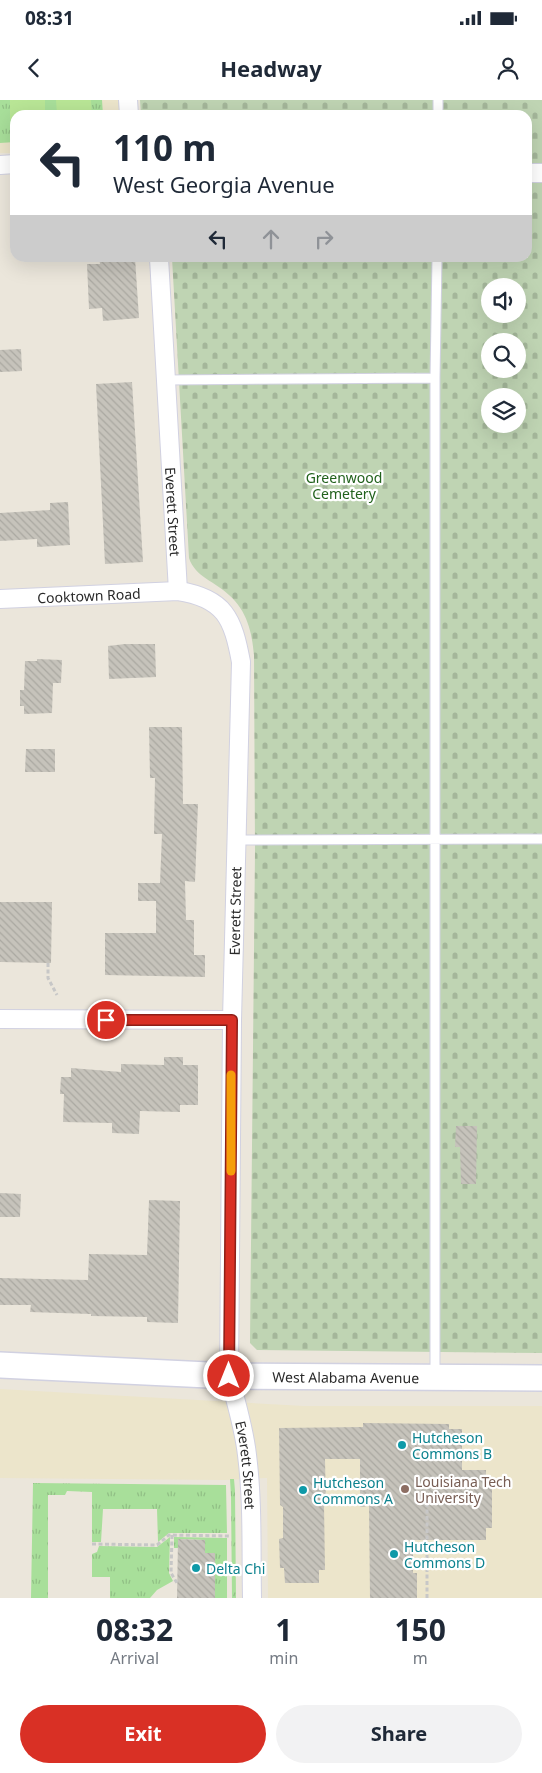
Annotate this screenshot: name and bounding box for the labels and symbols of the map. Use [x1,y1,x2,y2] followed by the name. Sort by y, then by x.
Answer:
[161,467,185,557] street label: Everett Street
[306,468,382,503] park label: Greenwood Cemetery
[37,583,141,607] street label: Cooktown Road
[225,866,245,956] street label: Everett Street
[85,999,127,1041] pin
[202,1349,254,1401] position arrow
[272,1367,419,1387] street label: West Alabama Avenue
[232,1419,260,1510] street label: Everett Street
[412,1428,492,1463] place label: Hutcheson Commons B
[396,1439,408,1451] marker: Hutcheson Commons B
[415,1472,511,1507] place label: Louisiana Tech University
[313,1473,393,1508] place label: Hutcheson Commons A
[399,1483,411,1495] marker: Louisiana Tech University
[297,1484,309,1496] marker: Hutcheson Commons A
[404,1537,485,1572] place label: Hutcheson Commons D
[388,1548,400,1560] marker: Hutcheson Commons D
[206,1559,265,1578] place label: Delta Chi
[190,1562,202,1574] marker: Delta Chi

